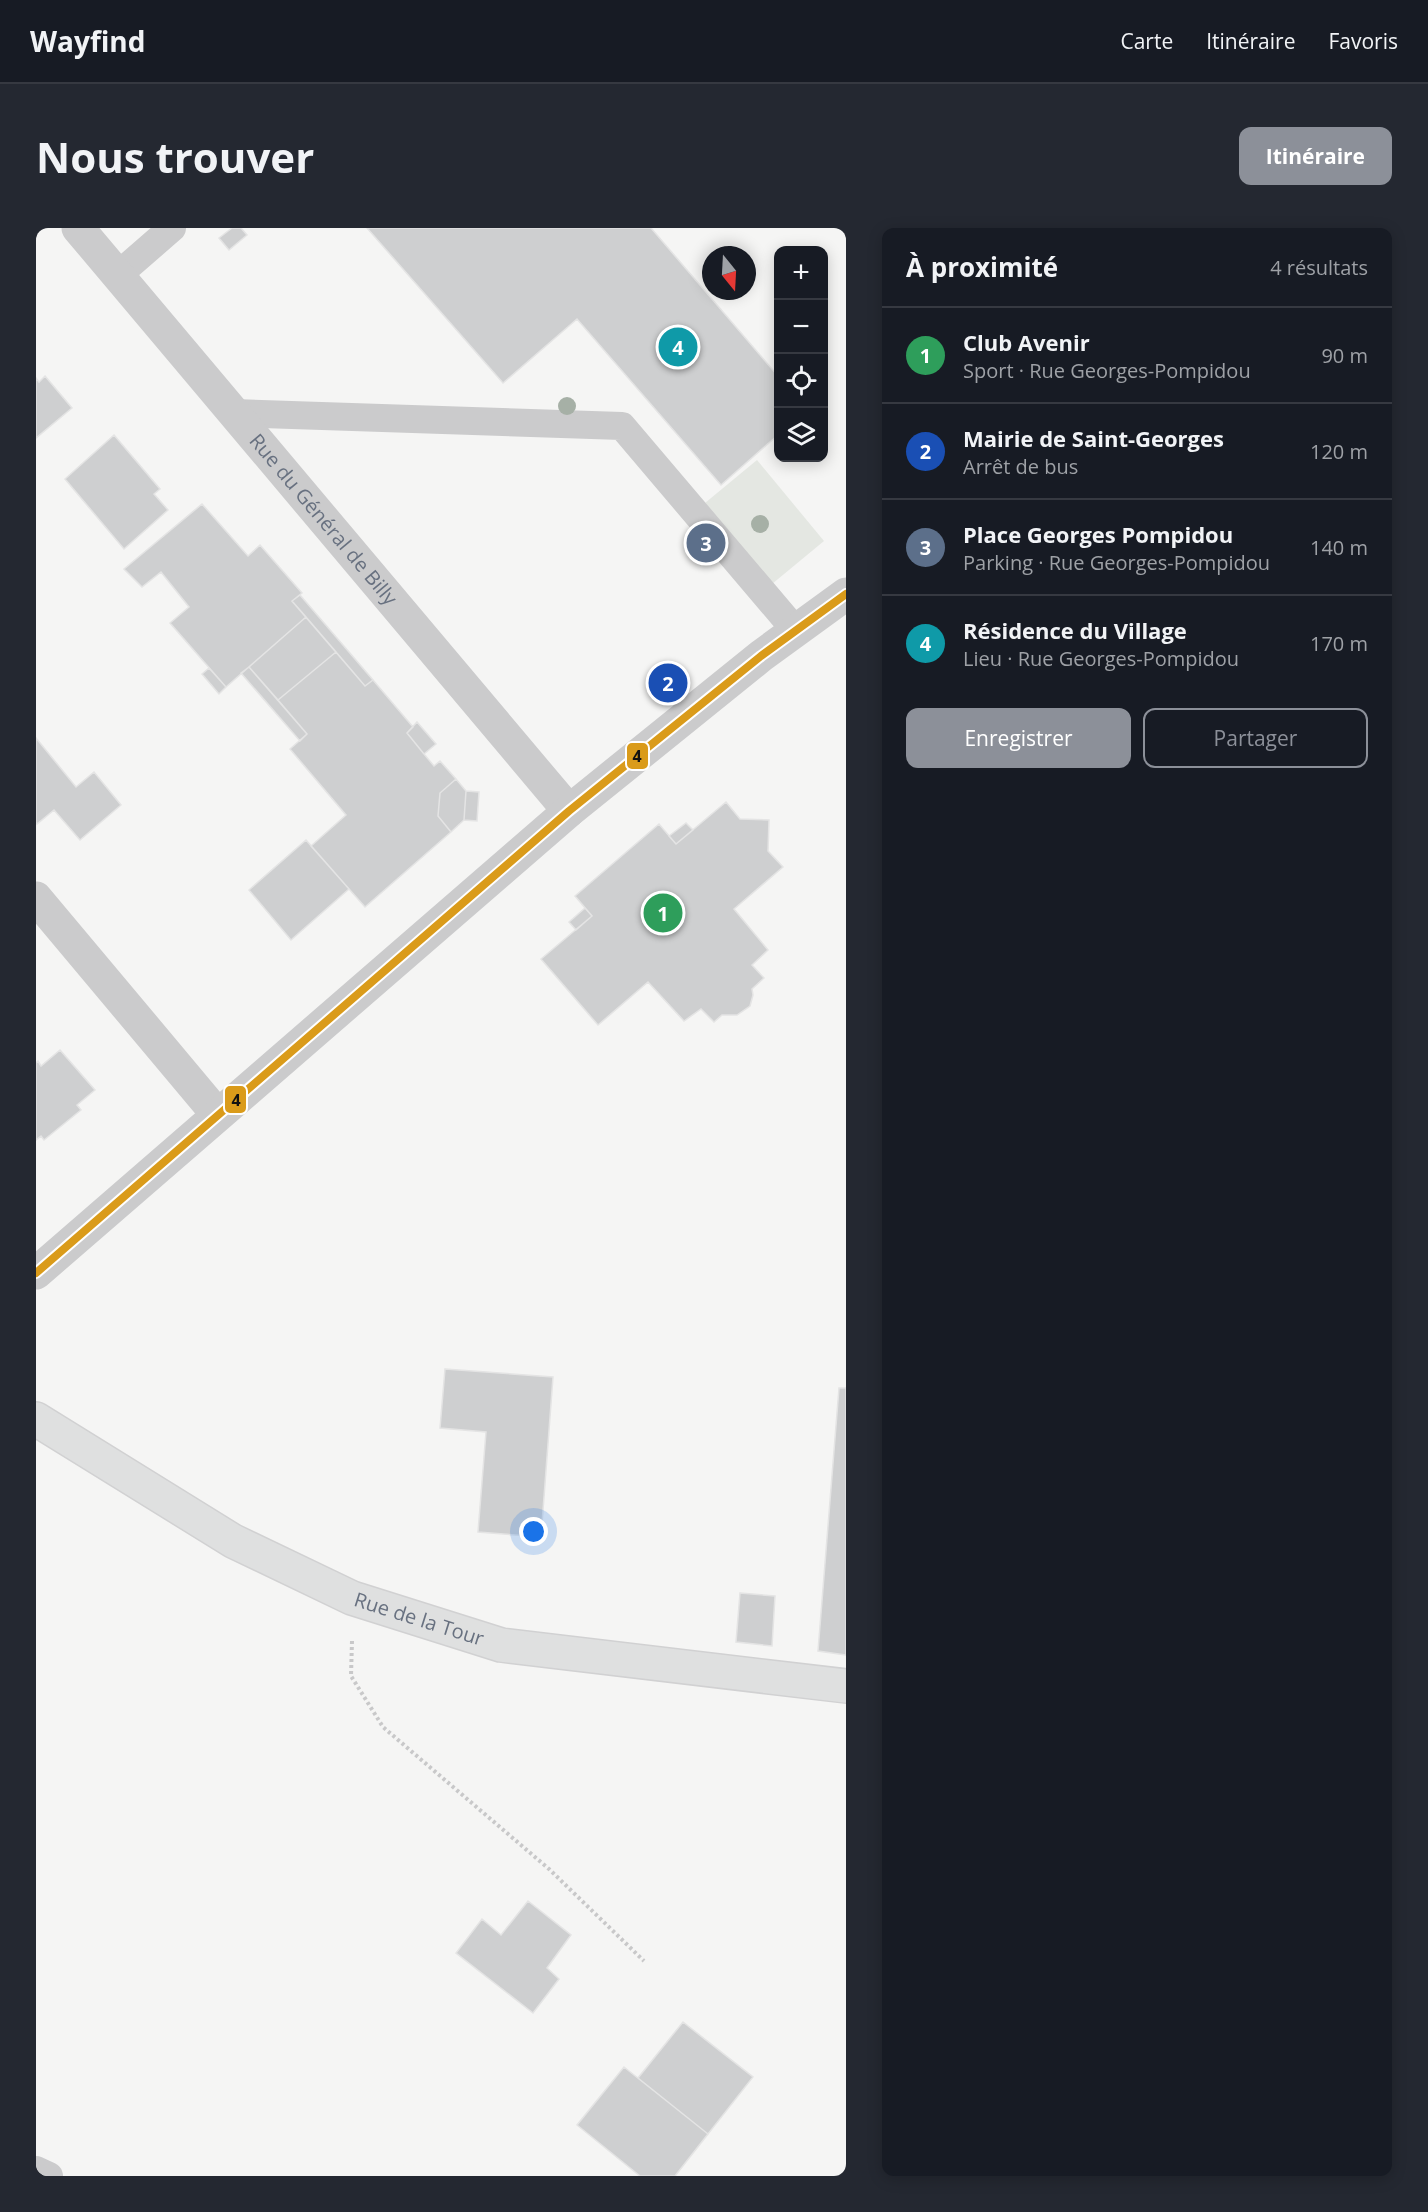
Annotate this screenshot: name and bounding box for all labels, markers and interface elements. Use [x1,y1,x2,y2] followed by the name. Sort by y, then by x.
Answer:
[30,22,145,60] text: Wayfind
[1120,27,1173,55] text: Carte
[1206,27,1295,55] text: Itinéraire
[1328,27,1398,55] text: Favoris
[1239,127,1392,185] button: Itinéraire
[36,128,314,185] text: Nous trouver
[702,246,756,300] north arrow
[774,246,828,462] map controls
[774,246,828,300] button: +
[906,249,1058,285] text: À proximité
[1270,254,1368,281] text: 4 résultats
[774,300,828,354] button: −
[658,324,698,370] pin: 4
[963,327,1090,357] text: Club Avenir
[920,342,931,369] text: 1
[1321,342,1368,369] text: 90 m
[774,354,828,408] button: locate
[963,357,1251,384] text: Sport · Rue Georges-Pompidou
[774,408,828,462] button: layers
[963,423,1224,453] text: Mairie de Saint-Georges
[244,428,404,611] street label: Rue du Général de Billy
[920,438,931,465] text: 2
[1310,438,1368,465] text: 120 m
[963,453,1078,480] text: Arrêt de bus
[963,519,1233,549] text: Place Georges Pompidou
[686,520,726,566] pin: 3
[920,534,931,561] text: 3
[1310,534,1368,561] text: 140 m
[963,549,1270,576] text: Parking · Rue Georges-Pompidou
[963,615,1187,645] text: Résidence du Village
[920,630,931,657] text: 4
[1310,630,1368,657] text: 170 m
[963,645,1239,672] text: Lieu · Rue Georges-Pompidou
[648,660,688,706] pin: 2
[906,708,1131,768] button: Enregistrer
[1143,708,1368,768] button: Partager
[626,742,649,770] line badge: 4
[632,745,642,767] text: 4
[644,890,682,936] pin: 1
[224,1085,247,1114] line badge: 4
[231,1089,241,1111] text: 4
[519,1517,548,1546] your location
[351,1586,487,1652] street label: Rue de la Tour

